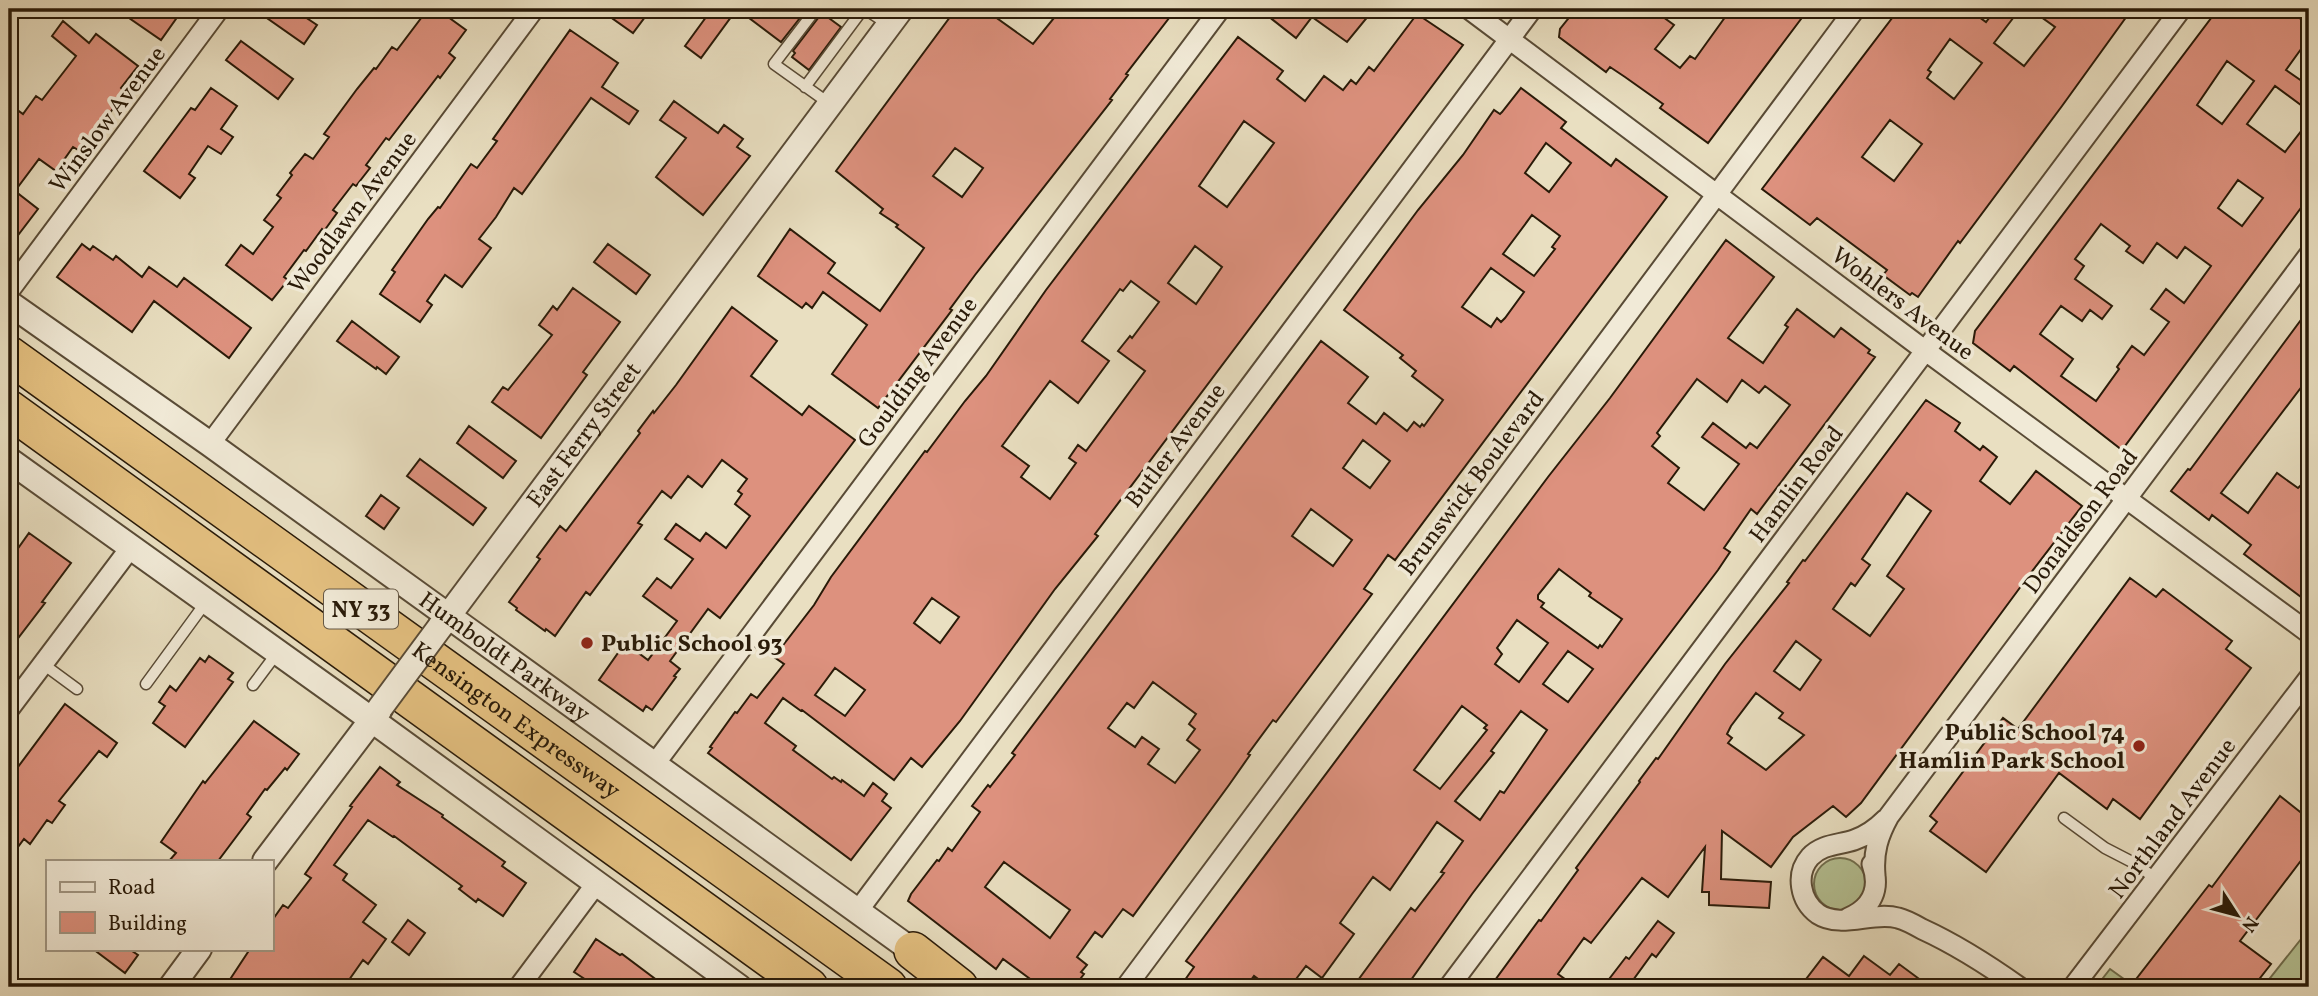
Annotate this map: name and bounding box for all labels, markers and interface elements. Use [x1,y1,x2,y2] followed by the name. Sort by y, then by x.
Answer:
[42,40,175,201] street label: Winslow Avenue
[281,125,426,302] street label: Woodlawn Avenue
[1823,240,1980,370] street label: Wohlers Avenue
[850,290,987,456] street label: Goulding Avenue
[520,356,651,516] street label: East Ferry Street
[1118,377,1235,516] street label: Butler Avenue
[1392,384,1554,584] street label: Brunswick Boulevard
[1742,419,1853,551] street label: Hamlin Road
[2016,443,2147,602] street label: Donaldson Road
[411,585,596,732] street label: Humboldt Parkway
[324,590,398,628] road number: NY 33
[601,628,783,662] place label: Public School 93
[404,635,627,808] street label: Kensington Expressway
[579,635,595,651] marker: Public School 93
[1898,717,2125,779] place label: Public School 74 Hamlin Park School
[2102,732,2245,907] street label: Northland Avenue
[2131,738,2147,754] marker: Public School 74 Hamlin Park School
[46,860,273,950] legend
[108,874,155,903] text: Road
[2202,880,2272,950] north arrow
[108,910,187,939] text: Building
[2234,911,2264,937] text: N

